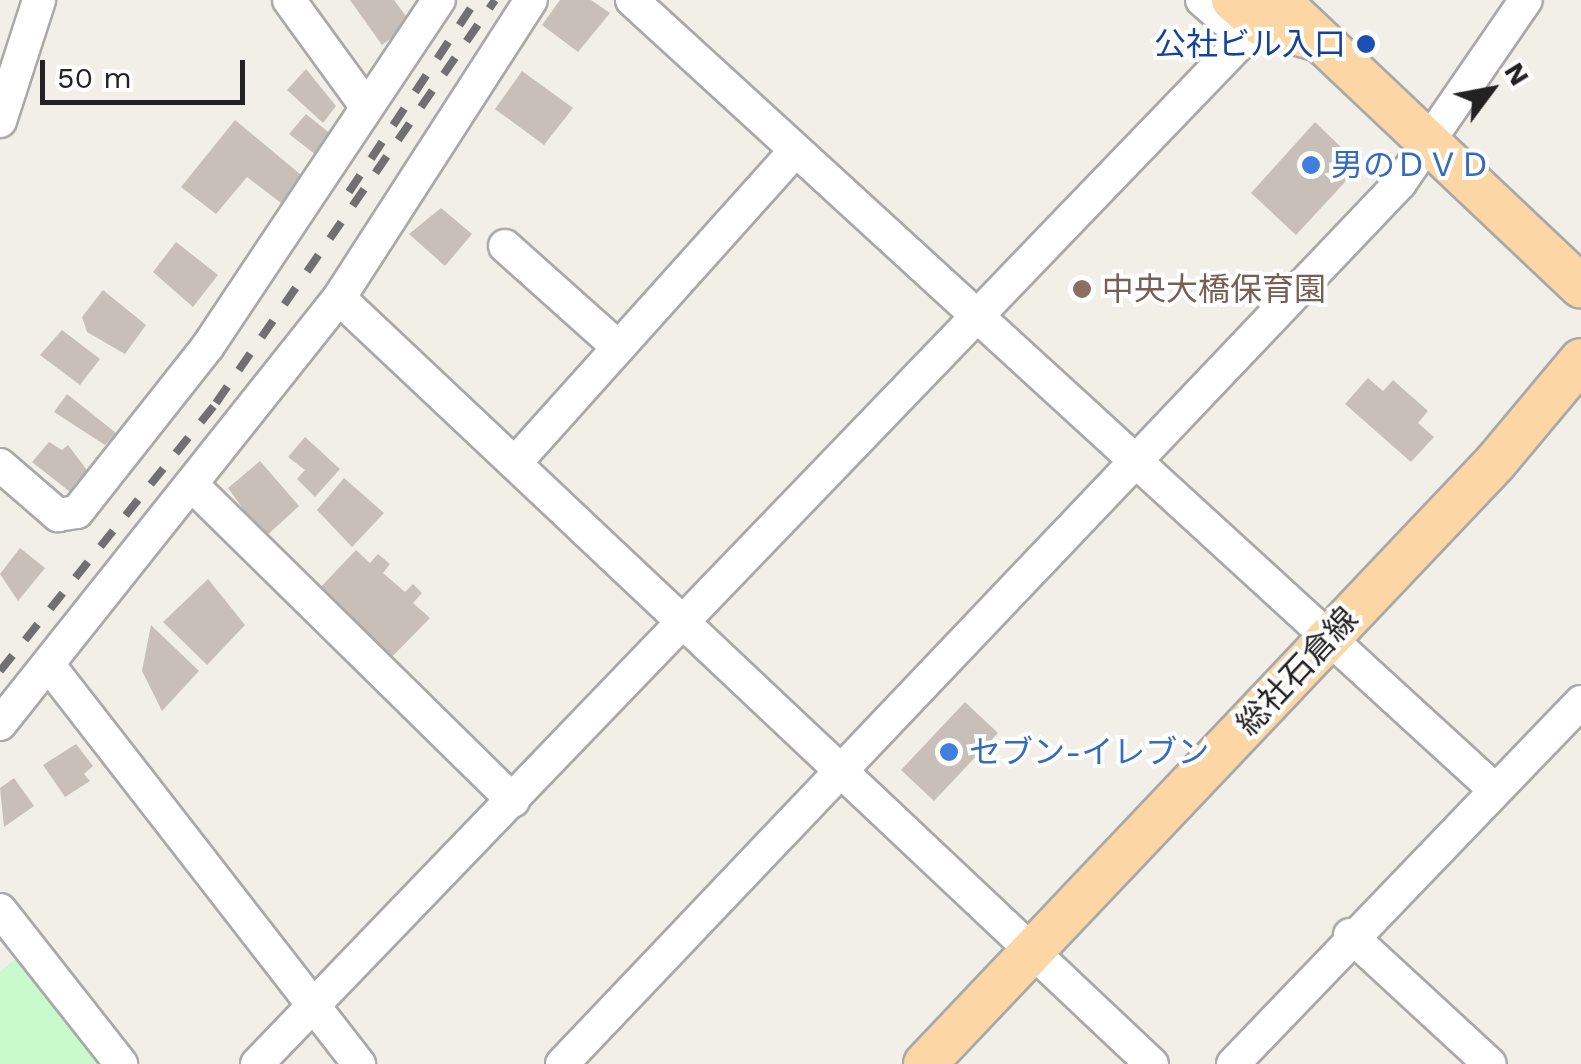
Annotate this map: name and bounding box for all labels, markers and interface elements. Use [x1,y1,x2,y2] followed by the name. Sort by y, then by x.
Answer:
[1154,25,1346,63] place label: 公社ビル入口
[1355,33,1377,55] marker: 公社ビル入口
[45,40,250,102] scale bar
[1441,40,1541,140] north arrow
[1497,56,1536,91] text: N
[57,60,132,95] text: 50 m
[1331,146,1491,184] place label: 男のＤＶＤ
[1300,154,1322,176] marker: 男のＤＶＤ
[1102,270,1326,308] place label: 中央大橋保育園
[1071,278,1093,300] marker: 中央大橋保育園
[1228,599,1366,743] street label: 総社石倉線
[969,733,1209,771] place label: セブン-イレブン
[938,741,960,763] marker: セブン-イレブン

